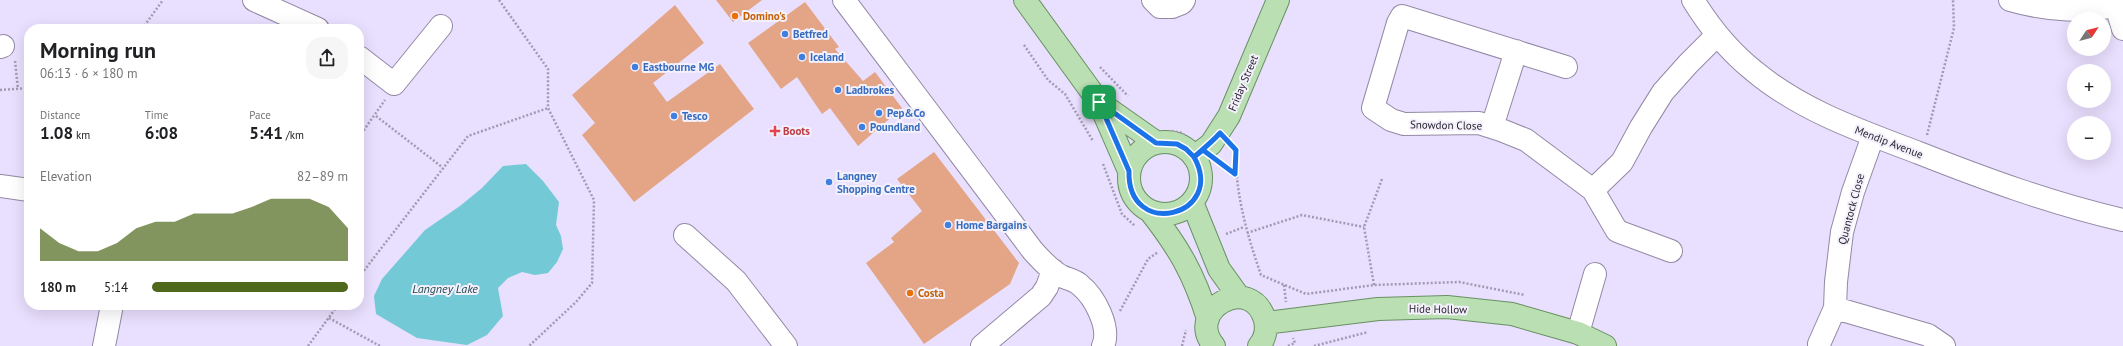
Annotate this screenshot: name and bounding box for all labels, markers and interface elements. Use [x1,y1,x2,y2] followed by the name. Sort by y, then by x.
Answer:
[743,9,786,23] place label: Domino's
[730,11,740,21] marker: Domino's
[2067,12,2111,56] north arrow
[2067,12,2111,160] map controls
[793,27,828,41] place label: Betfred
[780,29,790,39] marker: Betfred
[40,36,156,64] text: Morning run
[306,37,348,79] button: share
[810,50,844,64] place label: Iceland
[797,52,807,62] marker: Iceland
[1225,53,1261,113] street label: Friday Street
[643,60,714,74] place label: Eastbourne MG
[630,62,640,72] marker: Eastbourne MG
[2067,64,2111,108] button: +
[40,65,137,82] text: 06:13 · 6 × 180 m
[846,83,895,97] place label: Ladbrokes
[833,85,843,95] marker: Ladbrokes
[1082,85,1116,119] pin
[1088,91,1110,113] icon: arrive
[887,106,925,120] place label: Pep&Co
[40,108,80,122] text: Distance
[145,108,168,122] text: Time
[249,108,271,122] text: Pace
[874,108,884,118] marker: Pep&Co
[682,109,708,123] place label: Tesco
[669,111,679,121] marker: Tesco
[2067,116,2111,160] button: −
[1410,117,1483,133] street label: Snowdon Close
[870,120,920,134] place label: Poundland
[40,122,73,144] text: 1.08
[145,122,178,144] text: 6:08
[249,122,283,144] text: 5:41
[857,122,867,132] marker: Poundland
[1853,123,1926,162] street label: Mendip Avenue
[783,124,810,138] place label: Boots
[770,126,780,136] marker: Boots
[73,128,90,142] text: km
[283,128,304,142] text: /km
[40,168,92,185] text: Elevation
[297,168,348,185] text: 82–89 m
[837,169,915,196] place label: Langney Shopping Centre
[1835,172,1867,246] street label: Quantock Close
[824,177,834,187] marker: Langney Shopping Centre
[956,218,1027,232] place label: Home Bargains
[943,220,953,230] marker: Home Bargains
[40,279,76,296] text: 180 m
[104,279,128,296] text: 5:14
[412,281,478,296] water label: Langney Lake
[918,286,944,300] place label: Costa
[905,288,915,298] marker: Costa
[1409,301,1467,317] street label: Hide Hollow

